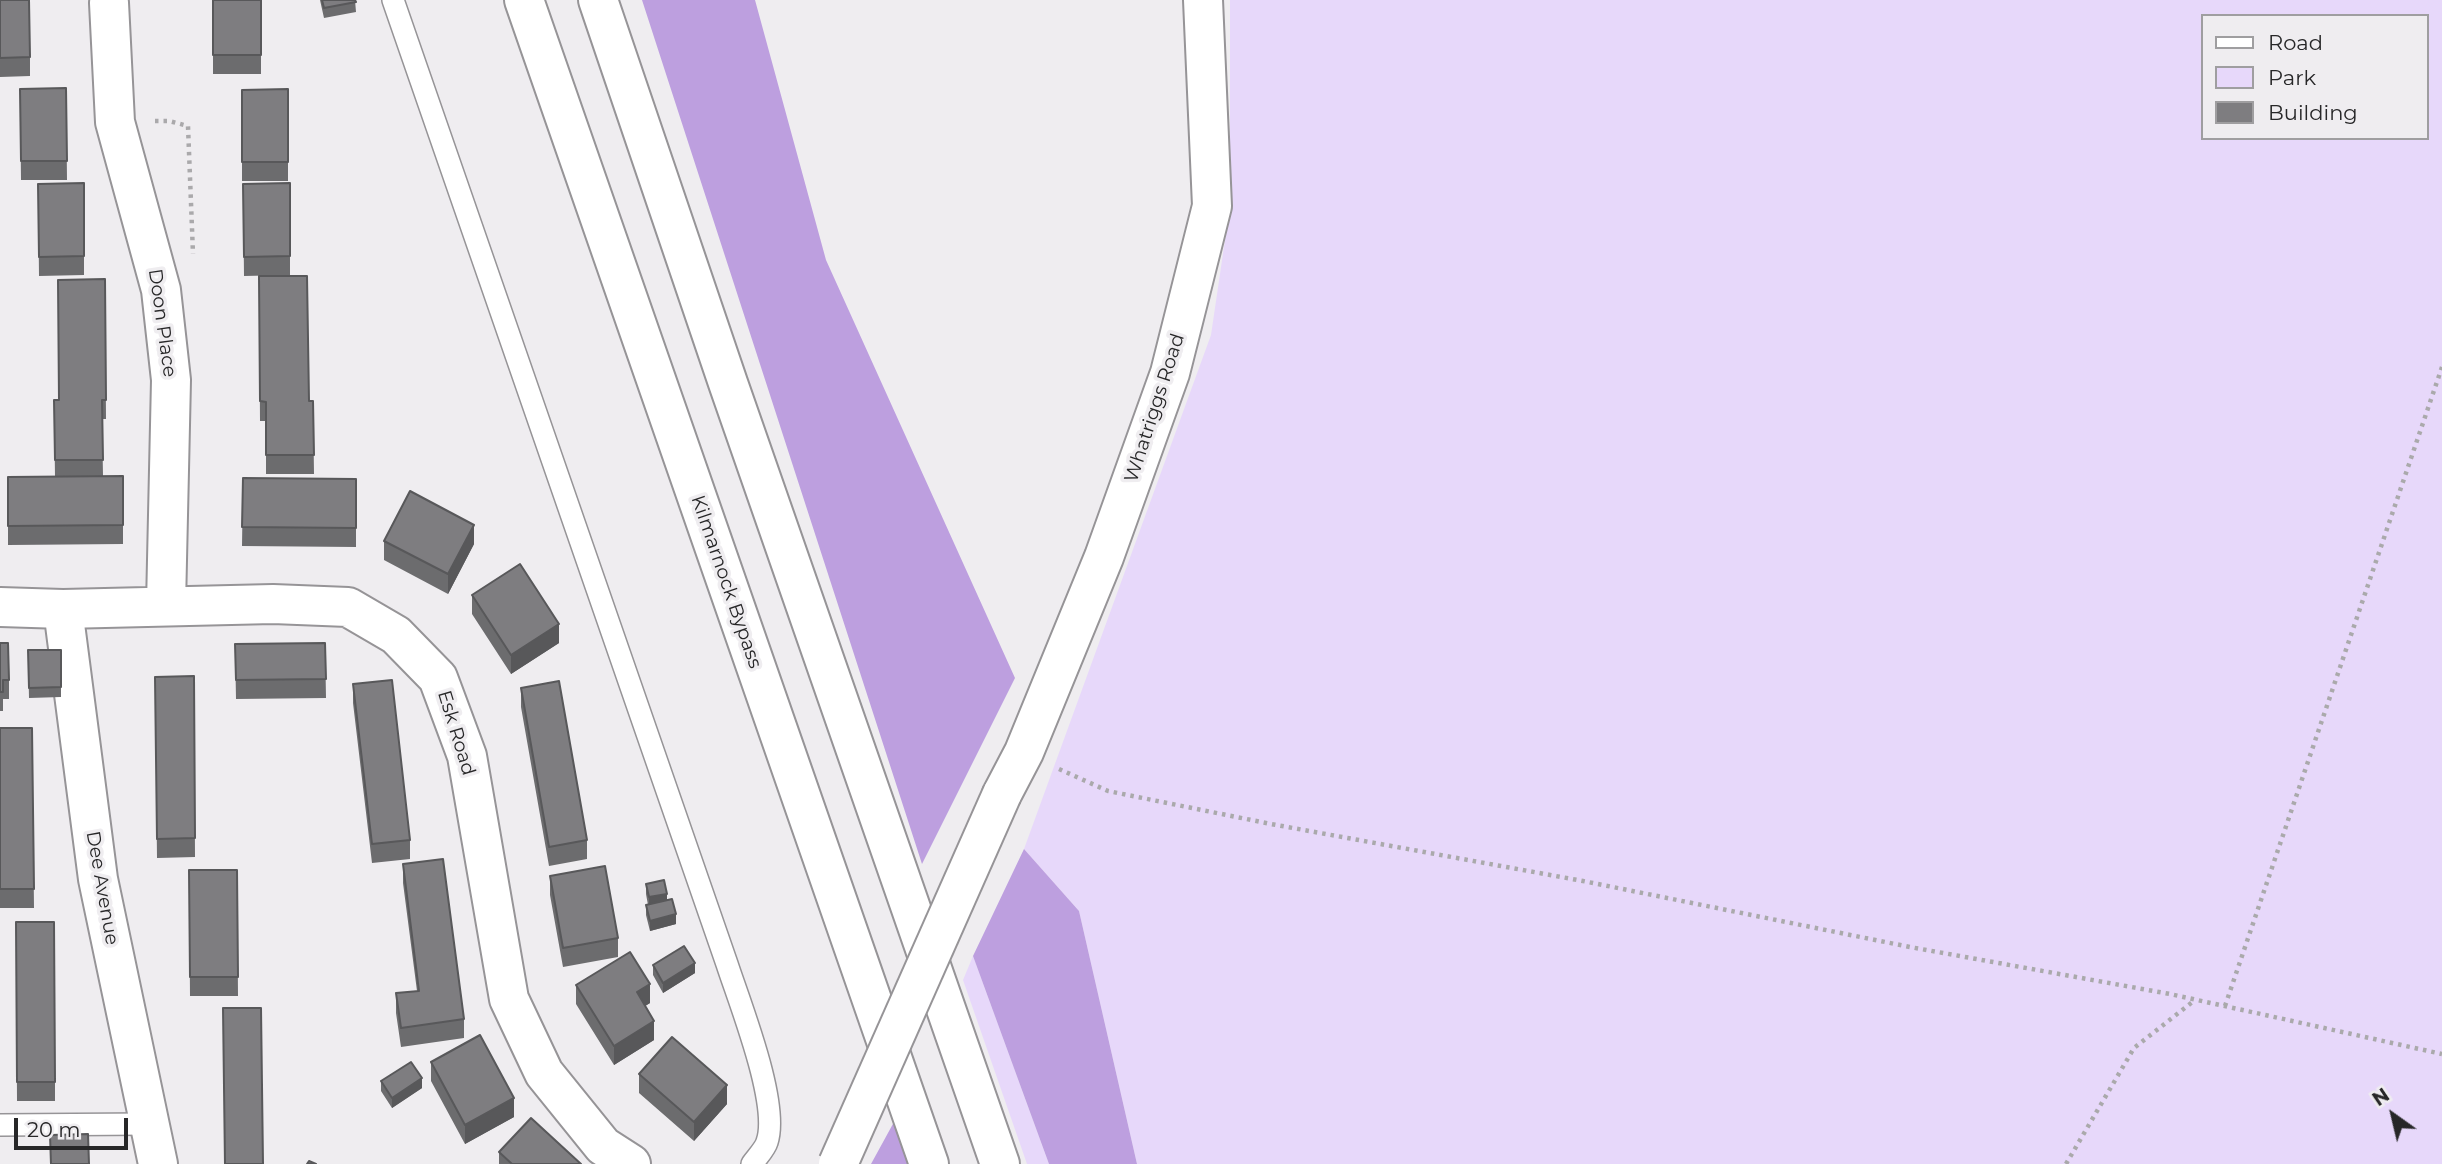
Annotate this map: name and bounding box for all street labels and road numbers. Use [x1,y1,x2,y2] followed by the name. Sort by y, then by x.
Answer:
[143,267,181,379] street label: Doon Place
[1120,331,1190,485] street label: Whatriggs Road
[686,493,766,671] street label: Kilmarnock Bypass
[432,688,480,778] street label: Esk Road
[81,829,123,947] street label: Dee Avenue

